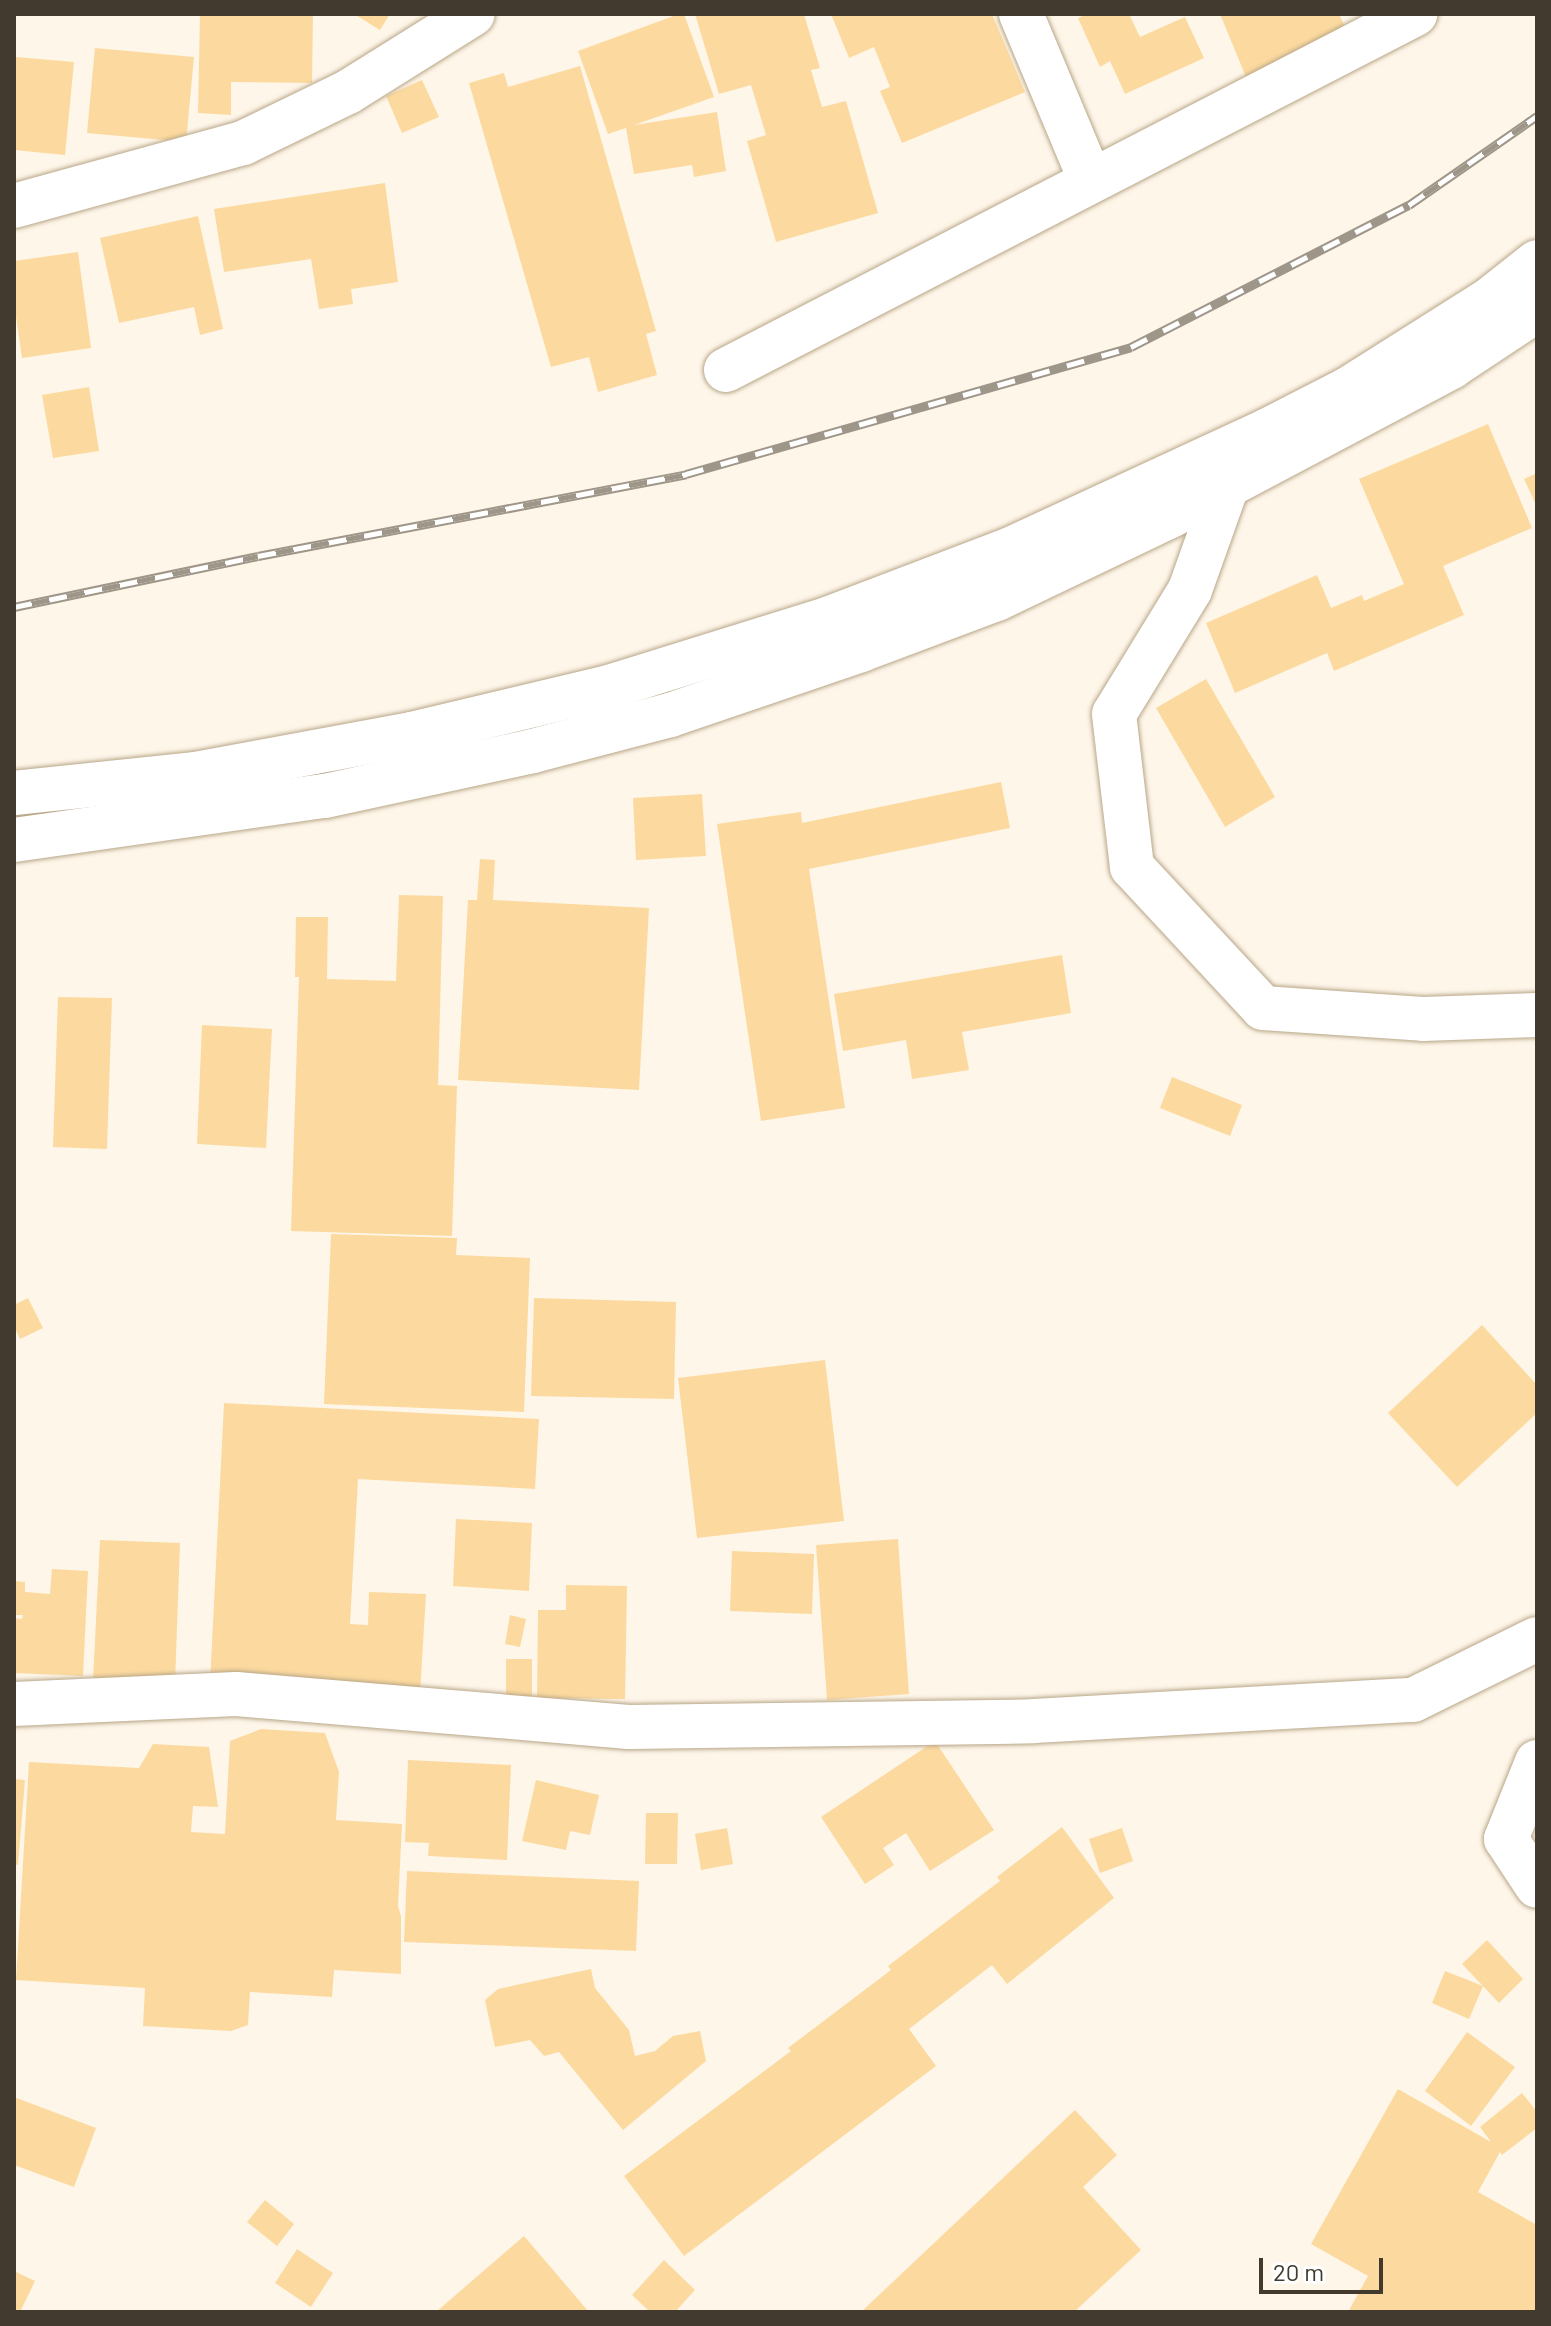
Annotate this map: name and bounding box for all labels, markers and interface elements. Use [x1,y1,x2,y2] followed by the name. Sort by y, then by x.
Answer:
[1263,2242,1387,2292] scale bar
[1273,2257,1324,2286] text: 20 m

